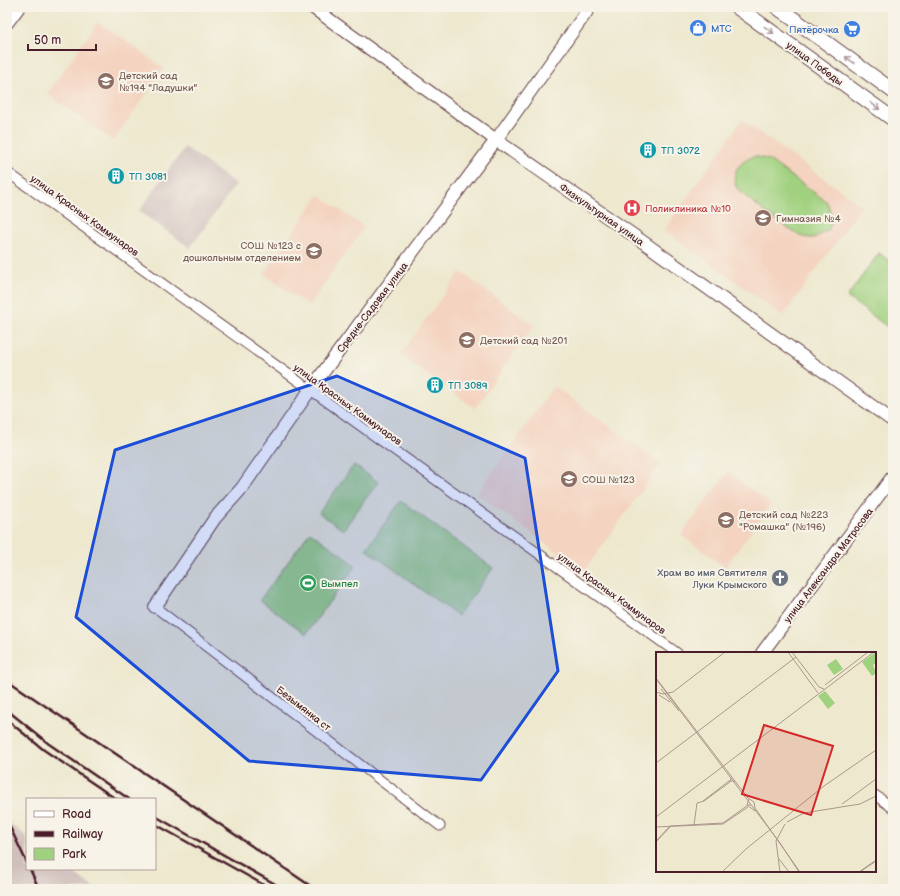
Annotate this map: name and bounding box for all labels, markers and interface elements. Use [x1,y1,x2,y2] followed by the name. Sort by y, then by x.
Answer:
[688,18,708,38] shop icon: МТС
[842,19,862,39] supermarket icon: Пятёрочка
[711,23,732,35] place label: МТС
[789,24,839,36] place label: Пятёрочка
[28,26,96,52] scale bar
[763,26,774,34] one-way arrow
[34,33,61,48] text: 50 m
[784,39,845,88] street label: улица Победы
[845,56,856,64] one-way arrow
[119,70,197,94] place label: Детский сад №194 "Ладушки"
[96,71,116,91] school or university icon: Детский сад №194 "Ладушки"
[869,102,880,110] one-way arrow
[638,140,658,160] building icon: ТП 3072
[661,145,700,157] place label: ТП 3072
[106,166,126,186] building icon: ТП 3081
[129,171,167,183] place label: ТП 3081
[28,173,141,259] street label: улица Красных Коммунаров
[557,181,646,249] street label: Физкультурная улица
[622,198,642,218] hospital icon: Поликлиника №10
[645,203,731,215] place label: Поликлиника №10
[753,208,773,228] school or university icon: Гимназия №4
[776,213,841,225] place label: Гимназия №4
[183,240,301,264] place label: СОШ №123 с дошкольным отделением
[304,241,324,261] school or university icon: СОШ №123 с дошкольным отделением
[335,260,411,355] street label: Средне-Садовая улица
[457,330,477,350] school or university icon: Детский сад №201
[480,335,567,347] place label: Детский сад №201
[291,362,404,448] street label: улица Красных Коммунаров
[425,375,445,395] building icon: ТП 3089
[448,380,488,392] place label: ТП 3089
[559,469,579,489] school or university icon: СОШ №123
[582,474,635,486] place label: СОШ №123
[782,506,876,625] street label: улица Александра Матросова
[739,509,828,533] place label: Детский сад №223 "Ромашка" (№196)
[716,510,736,530] school or university icon: Детский сад №223 "Ромашка" (№196)
[555,551,668,637] street label: улица Красных Коммунаров
[657,567,767,591] place label: Храм во имя Святителя Луки Крымского
[770,568,790,588] church icon: Храм во имя Святителя Луки Крымского
[298,573,318,593] sports icon: Вымпел
[321,578,358,590] place label: Вымпел
[656,652,876,872] inset map
[274,684,333,734] street label: Безымянка ст
[26,798,156,870] legend
[62,807,91,822] text: Road
[62,827,104,842] text: Railway
[62,847,86,862] text: Park

